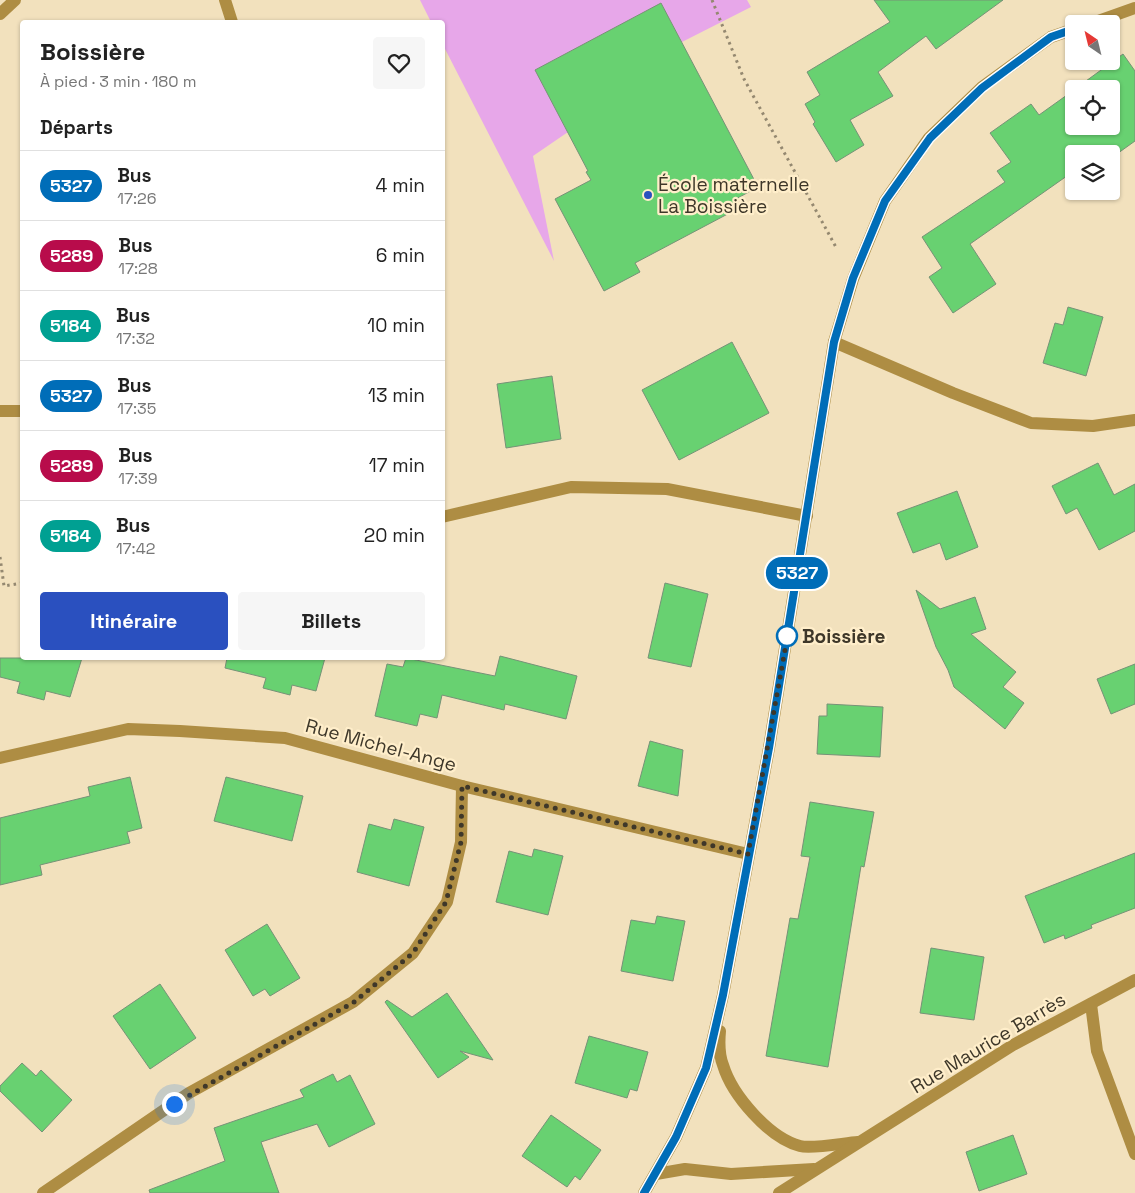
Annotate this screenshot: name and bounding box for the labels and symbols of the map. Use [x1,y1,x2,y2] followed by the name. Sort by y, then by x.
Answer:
[1065,15,1120,70] north arrow
[658,172,810,219] place label: École maternelle La Boissière
[642,189,654,201] marker: École maternelle La Boissière
[762,557,832,589] line badge: 5327
[802,624,885,649] place label: Boissière
[776,625,798,647] marker: Boissière
[303,713,459,777] street label: Rue Michel-Ange
[906,987,1070,1099] street label: Rue Maurice Barrès
[162,1092,187,1117] your location

